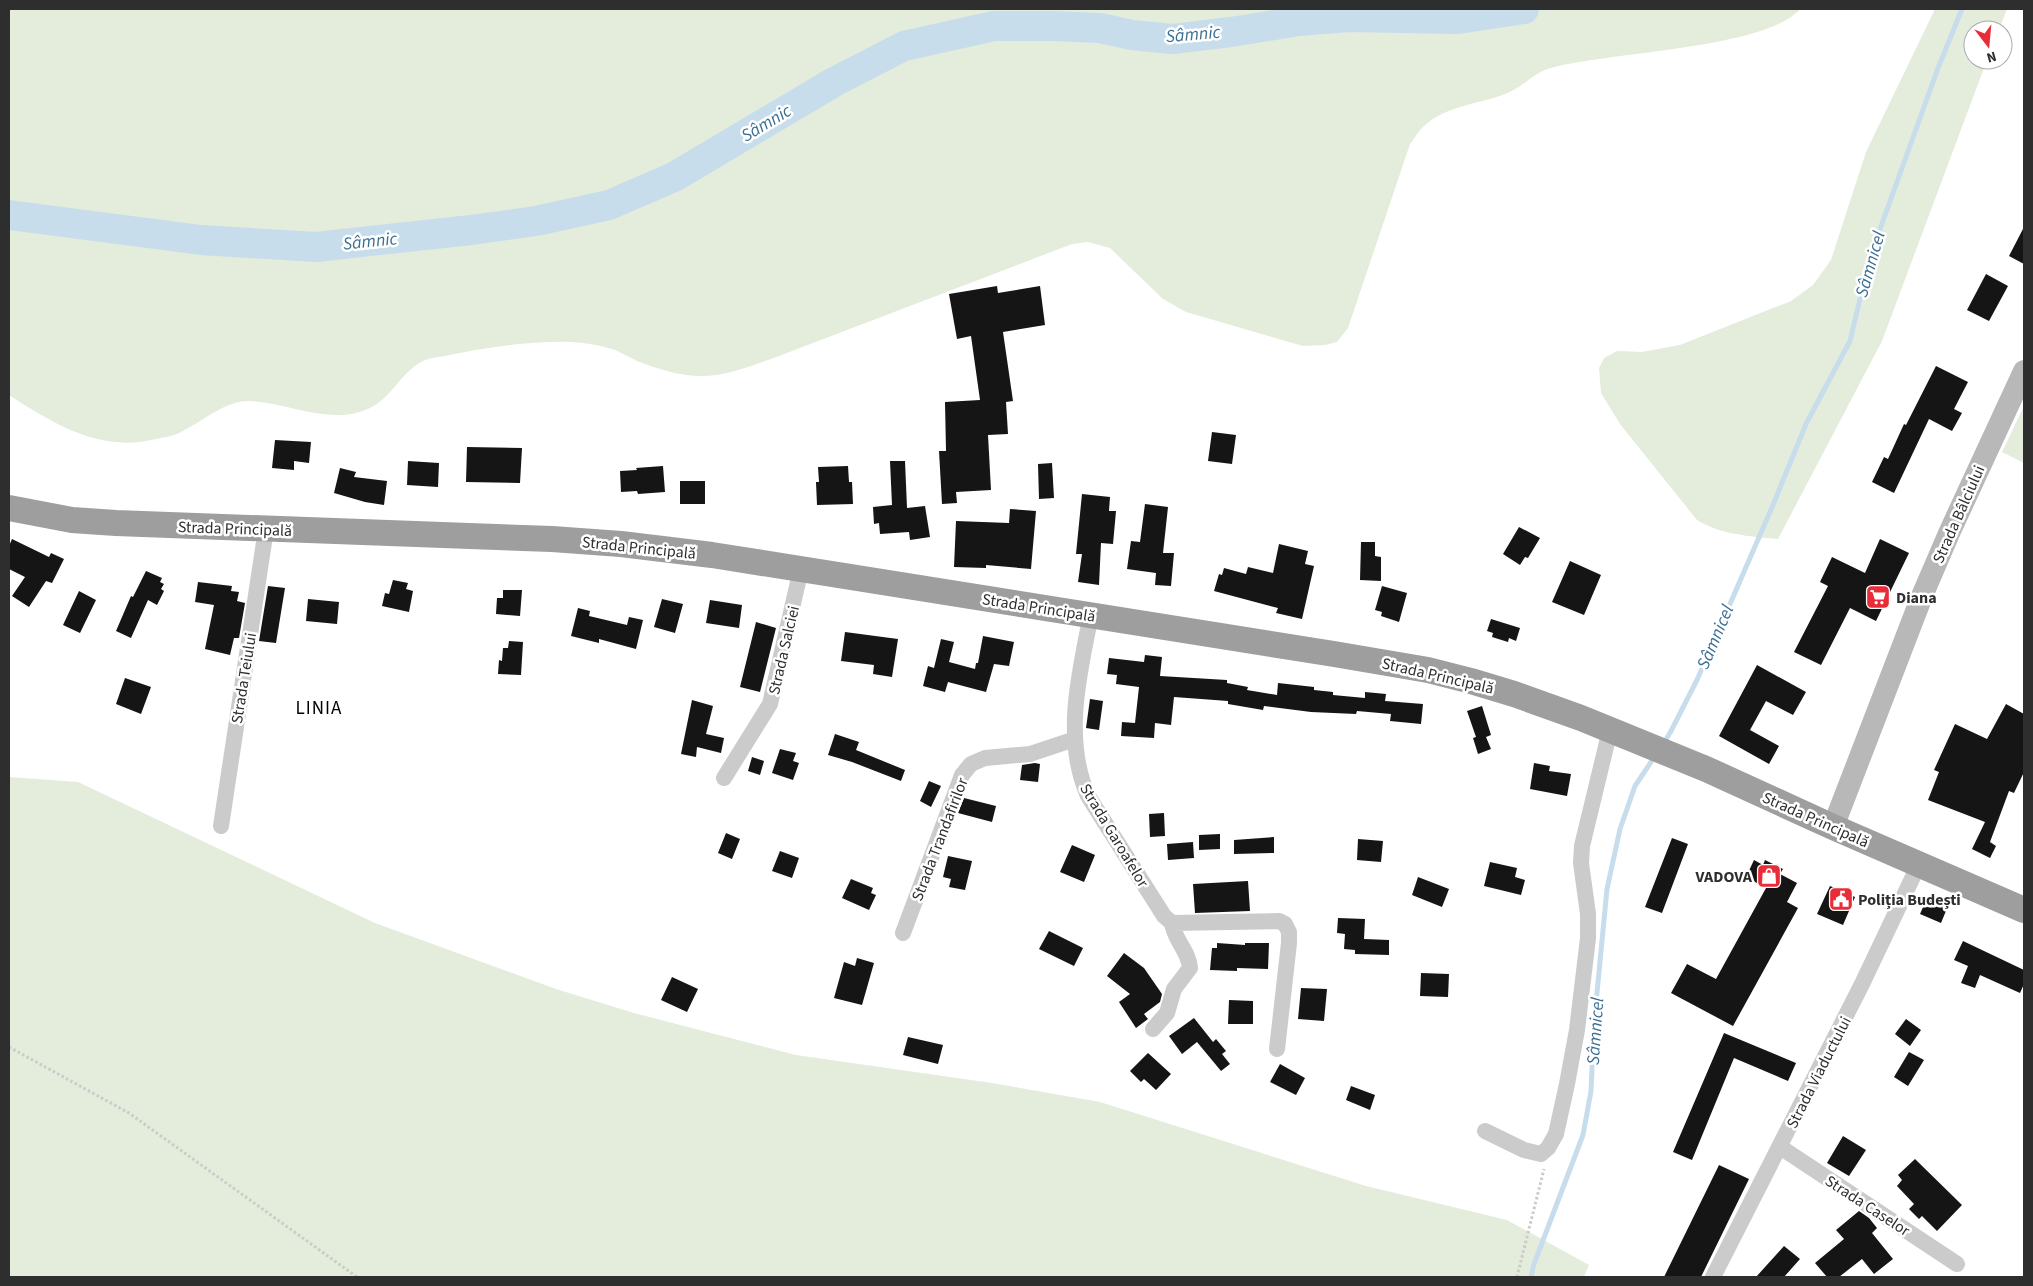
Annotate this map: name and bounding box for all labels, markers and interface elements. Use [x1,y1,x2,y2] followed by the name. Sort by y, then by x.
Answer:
[1165,20,1222,49] water label: Sâmnic
[1963,20,2013,70] north arrow
[1984,46,1999,67] text: N
[736,99,796,148] water label: Sâmnic
[342,226,399,257] water label: Sâmnic
[1849,228,1892,300] water label: Sâmnicel
[1927,462,1990,567] street label: Strada Bâlciului
[177,516,292,542] street label: Strada Principală
[581,531,697,565] street label: Strada Principală
[1865,584,1891,610] supermarket icon: Diana
[1896,587,1937,609] place label: Diana
[981,588,1097,628] street label: Strada Principală
[1691,601,1740,673] water label: Sâmnicel
[763,604,805,697] street label: Strada Salciei
[226,631,262,725] street label: Strada Teiului
[1380,652,1496,700] street label: Strada Principală
[296,695,342,722] district label: LINIA
[906,774,974,904] street label: Strada Trandafirilor
[1074,779,1154,892] street label: Strada Garoafelor
[1759,787,1872,853] street label: Strada Principală
[1756,863,1782,889] shop icon: VADOVA
[1695,866,1753,888] place label: VADOVA
[1828,886,1854,912] public building icon: Poliția Budești
[1858,889,1961,911] place label: Poliția Budești
[1581,996,1610,1066] water label: Sâmnicel
[1781,1013,1857,1132] street label: Strada Viaductului
[1821,1170,1915,1242] street label: Strada Caselor

